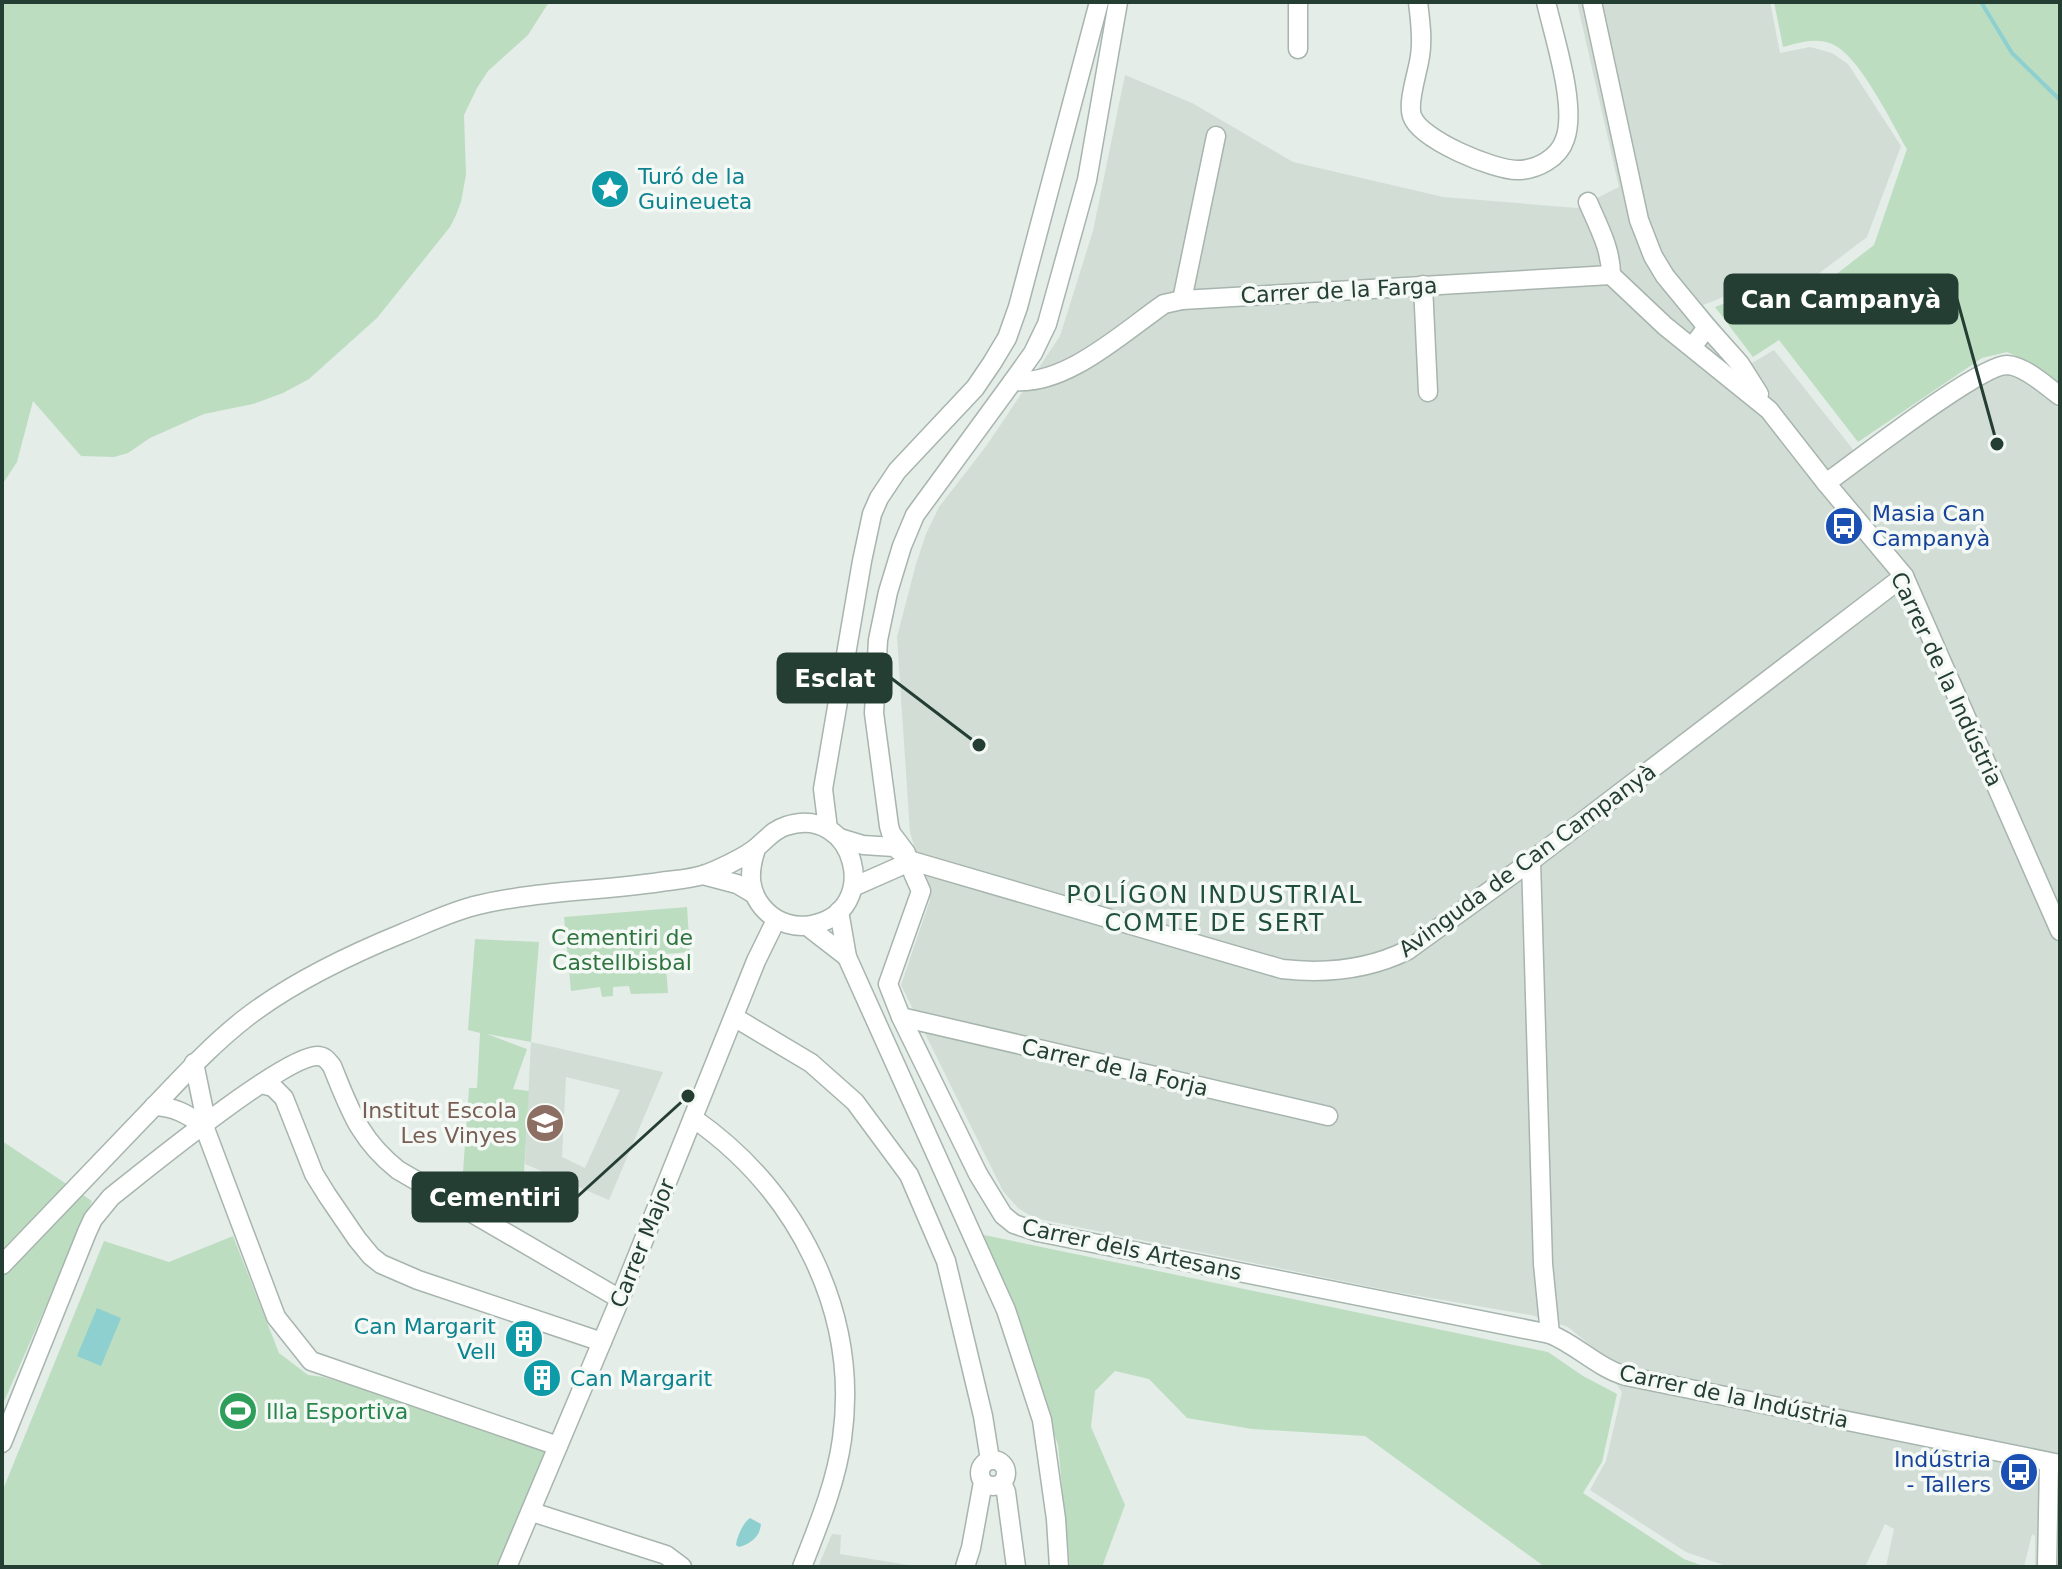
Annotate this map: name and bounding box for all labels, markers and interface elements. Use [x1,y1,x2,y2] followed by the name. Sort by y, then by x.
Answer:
[637,164,752,214] place label: Turó de la Guineueta
[589,168,631,210] place icon: Turó de la Guineueta
[1240,273,1438,308] street label: Carrer de la Farga
[1725,275,1957,323] callout: Can Campanyà
[1741,286,1941,314] text: Can Campanyà
[1872,501,1990,551] place label: Masia Can Campanyà
[1823,505,1865,547] bus stop icon: Masia Can Campanyà
[1886,568,2007,790] street label: Carrer de la Indústria
[778,654,891,702] callout: Esclat
[795,665,875,693] text: Esclat
[1394,759,1661,962] street label: Avinguda de Can Campanyà
[1066,880,1364,937] district label: POLÍGON INDUSTRIAL COMTE DE SERT
[551,925,693,975] park label: Cementiri de Castellbisbal
[1019,1034,1211,1101] street label: Carrer de la Forja
[362,1098,517,1148] place label: Institut Escola Les Vinyes
[524,1102,566,1144] school or university icon: Institut Escola Les Vinyes
[413,1173,577,1221] callout: Cementiri
[605,1174,680,1311] street label: Carrer Major
[429,1184,561,1212] text: Cementiri
[1020,1214,1244,1285] street label: Carrer dels Artesans
[354,1314,496,1364] place label: Can Margarit Vell
[503,1318,545,1360] building icon: Can Margarit Vell
[521,1357,563,1399] building icon: Can Margarit
[1617,1360,1851,1433] street label: Carrer de la Indústria
[570,1366,713,1391] place label: Can Margarit
[217,1390,259,1432] sports icon: Illa Esportiva
[266,1399,408,1424] place label: Illa Esportiva
[1894,1447,1991,1497] place label: Indústria - Tallers
[1998,1451,2040,1493] bus stop icon: Indústria - Tallers

